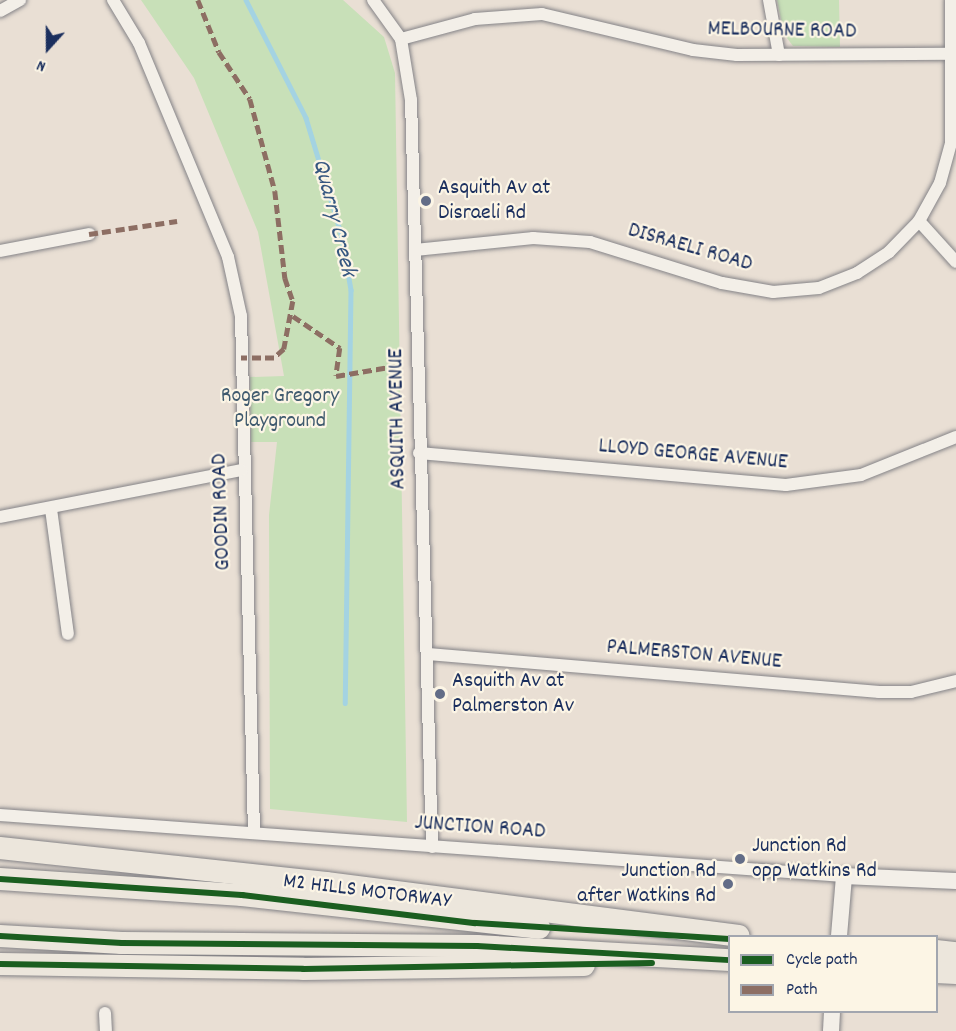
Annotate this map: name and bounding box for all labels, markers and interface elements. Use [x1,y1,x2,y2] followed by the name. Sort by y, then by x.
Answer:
[707,17,857,45] street label: MELBOURNE ROAD
[18,18,78,78] north arrow
[34,53,49,77] text: N
[304,156,362,280] water label: Quarry Creek
[438,175,550,226] place label: Asquith Av at Disraeli Rd
[419,194,433,208] marker: Asquith Av at Disraeli Rd
[625,218,755,278] street label: DISRAELI ROAD
[384,348,412,490] street label: ASQUITH AVENUE
[221,383,339,434] park label: Roger Gregory Playground
[597,434,789,476] street label: LLOYD GEORGE AVENUE
[207,453,237,571] street label: GOODIN ROAD
[605,634,783,676] street label: PALMERSTON AVENUE
[452,668,574,720] place label: Asquith Av at Palmerston Av
[433,687,447,701] marker: Asquith Av at Palmerston Av
[414,810,546,846] street label: JUNCTION ROAD
[752,833,877,884] place label: Junction Rd opp Watkins Rd
[733,852,747,866] marker: Junction Rd opp Watkins Rd
[577,858,716,909] place label: Junction Rd after Watkins Rd
[282,869,452,915] street label: M2 HILLS MOTORWAY
[721,877,735,891] marker: Junction Rd after Watkins Rd
[728,935,938,1013] legend
[786,948,857,973] text: Cycle path
[786,978,818,1003] text: Path

